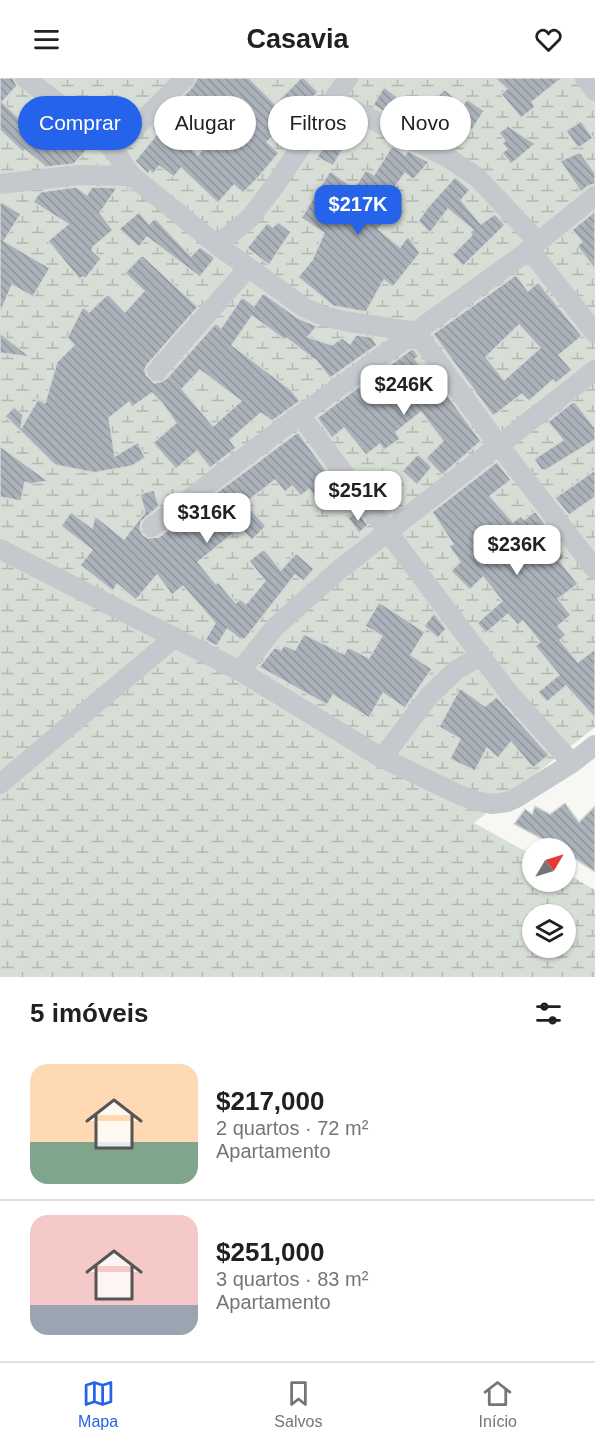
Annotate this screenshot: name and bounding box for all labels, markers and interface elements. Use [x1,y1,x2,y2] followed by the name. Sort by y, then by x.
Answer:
[30,23,63,56] icon: menu
[532,23,565,56] icon: heart
[246,24,349,54] text: Casavia
[18,96,142,150] chip: Comprar
[154,96,256,150] chip: Alugar
[268,96,368,150] chip: Filtros
[380,96,471,150] chip: Novo
[316,185,400,236] pin: $217K
[329,193,387,215] text: $217K
[362,365,446,416] pin: $246K
[375,373,433,395] text: $246K
[316,471,400,522] pin: $251K
[329,479,387,501] text: $251K
[165,493,249,544] pin: $316K
[178,501,236,523] text: $316K
[475,525,559,576] pin: $236K
[488,533,546,555] text: $236K
[522,838,576,892] north arrow
[522,838,576,958] map controls
[522,904,576,958] button: layers
[532,997,565,1030] icon: filters
[30,998,149,1028] text: 5 imóveis
[216,1086,324,1116] text: $217,000
[78,1088,150,1160] icon: home
[216,1117,368,1139] text: 2 quartos · 72 m²
[216,1140,331,1162] text: Apartamento
[216,1237,324,1267] text: $251,000
[78,1239,150,1311] icon: home
[216,1268,368,1290] text: 3 quartos · 83 m²
[216,1291,331,1313] text: Apartamento
[78,1377,118,1431] tab: Mapa
[274,1377,322,1431] tab: Salvos
[479,1377,517,1431] tab: Início

